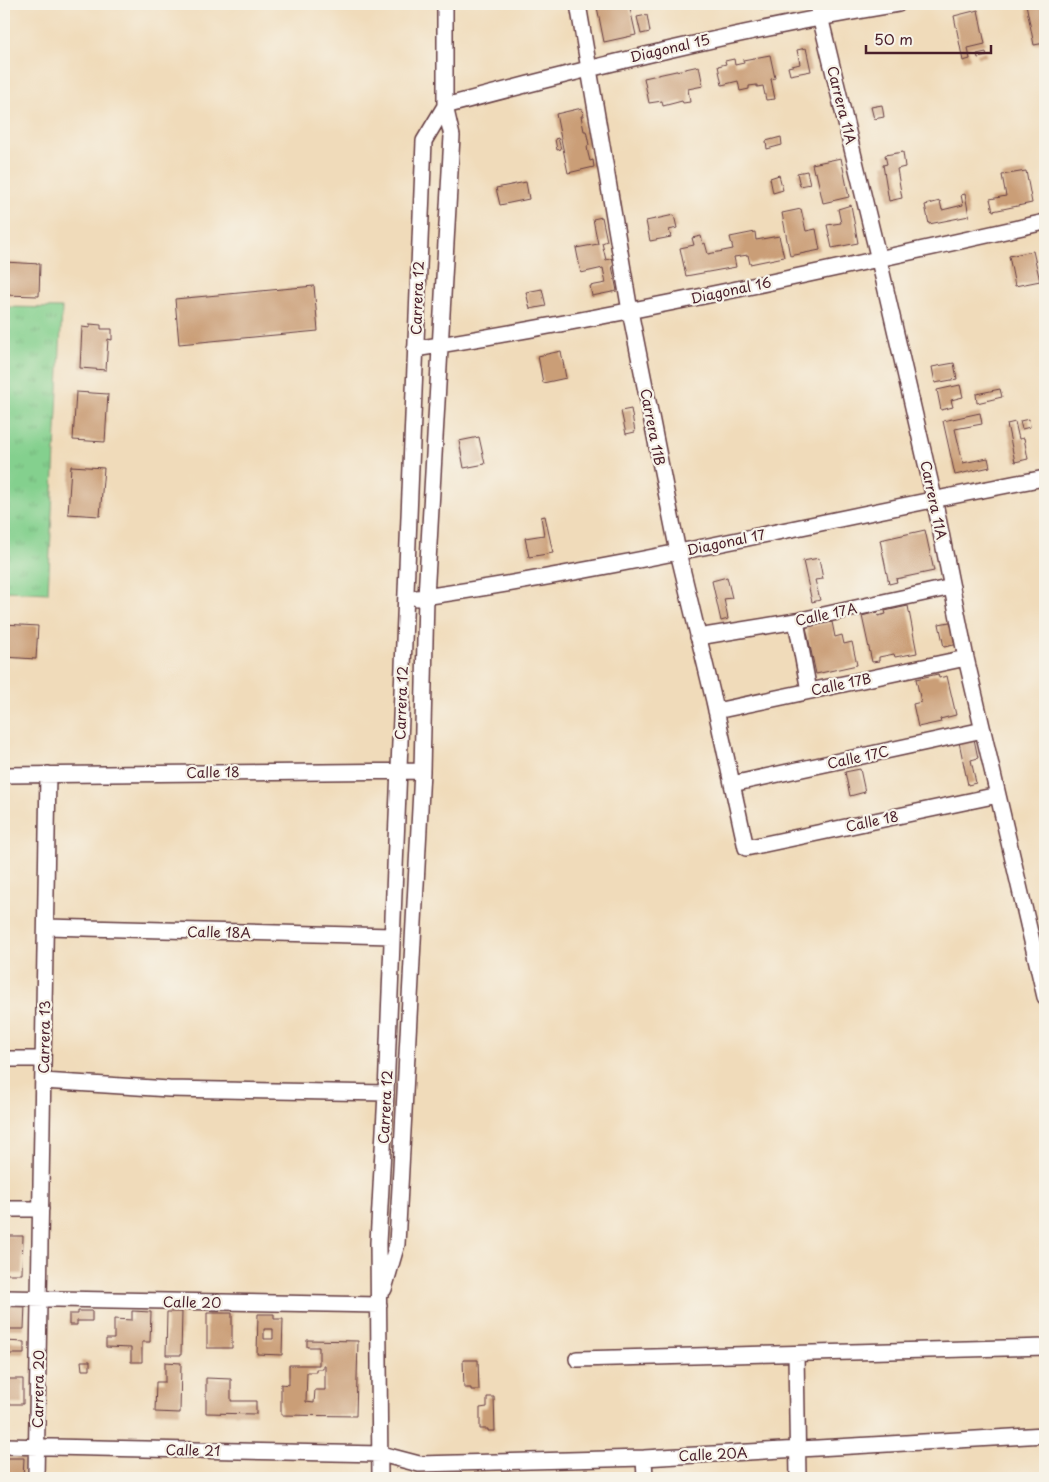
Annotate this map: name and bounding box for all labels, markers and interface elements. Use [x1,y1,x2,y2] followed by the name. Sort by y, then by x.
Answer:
[866,22,992,54] scale bar
[874,27,913,50] text: 50 m
[628,29,712,67] street label: Diagonal 15
[822,64,862,147] street label: Carrera 11A
[405,261,429,335] street label: Carrera 12
[689,271,773,309] street label: Diagonal 16
[635,387,671,467] street label: Carrera 11B
[915,459,953,542] street label: Carrera 11A
[685,523,768,561] street label: Diagonal 17
[793,597,859,631] street label: Calle 17A
[389,666,413,740] street label: Carrera 12
[809,667,873,701] street label: Calle 17B
[825,740,891,774] street label: Calle 17C
[186,761,240,783] street label: Calle 18
[844,805,900,837] street label: Calle 18
[187,921,251,943] street label: Calle 18A
[33,1000,55,1074] street label: Carrera 13
[373,1069,397,1145] street label: Carrera 12
[163,1291,221,1313] street label: Calle 20
[27,1350,49,1428] street label: Carrera 20
[165,1439,221,1461] street label: Calle 21
[678,1442,748,1466] street label: Calle 20A

